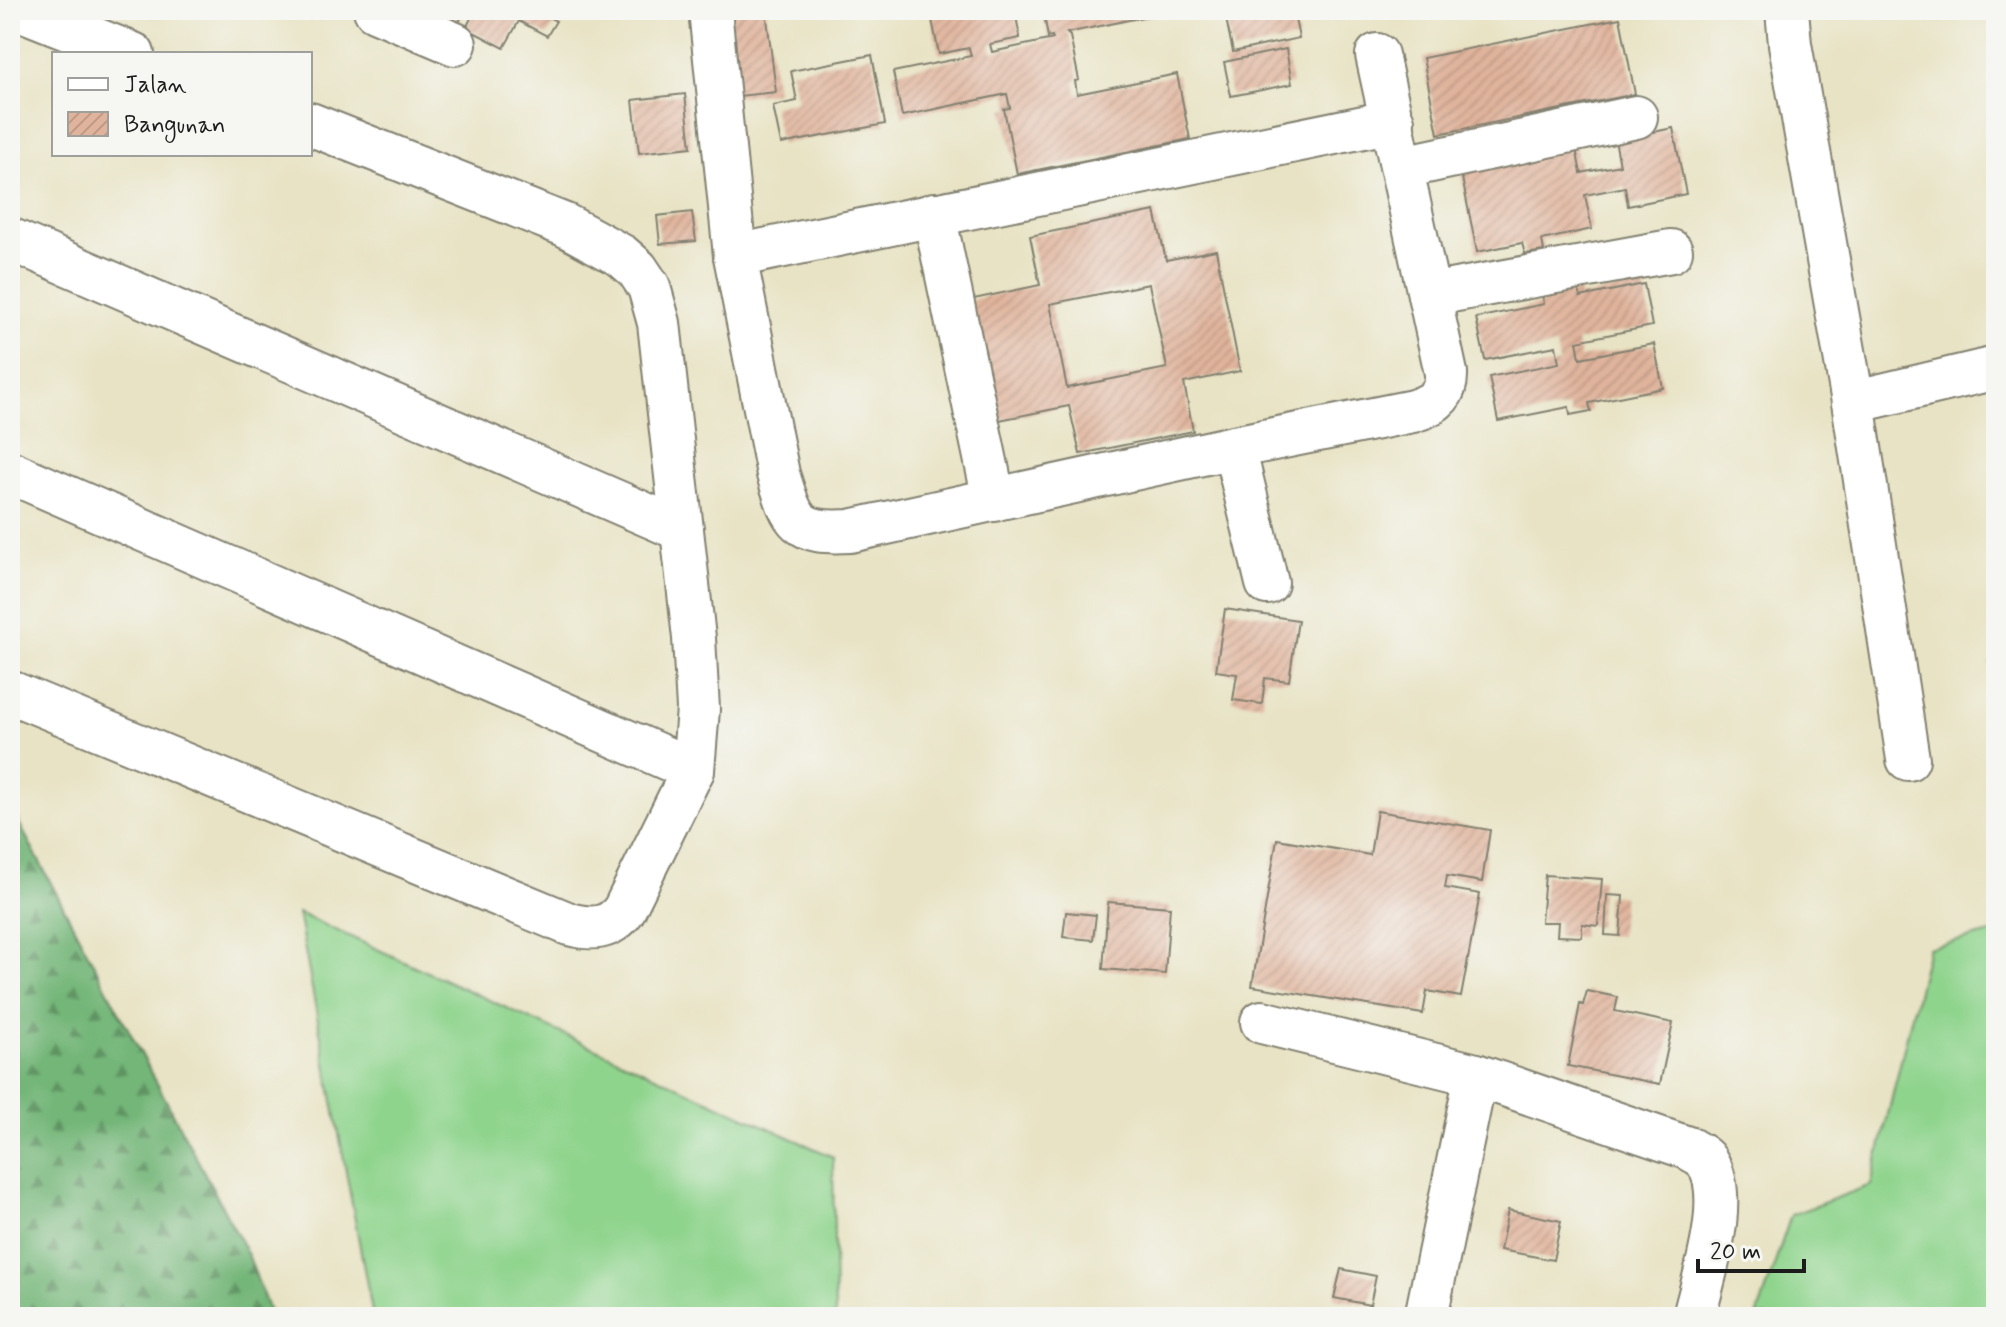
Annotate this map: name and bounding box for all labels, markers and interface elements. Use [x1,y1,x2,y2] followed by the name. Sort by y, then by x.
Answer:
[52,52,312,156] legend
[124,70,187,101] text: Jalan
[124,110,225,143] text: Bangunan
[1698,1223,1804,1273] scale bar
[1710,1237,1761,1268] text: 20 m

